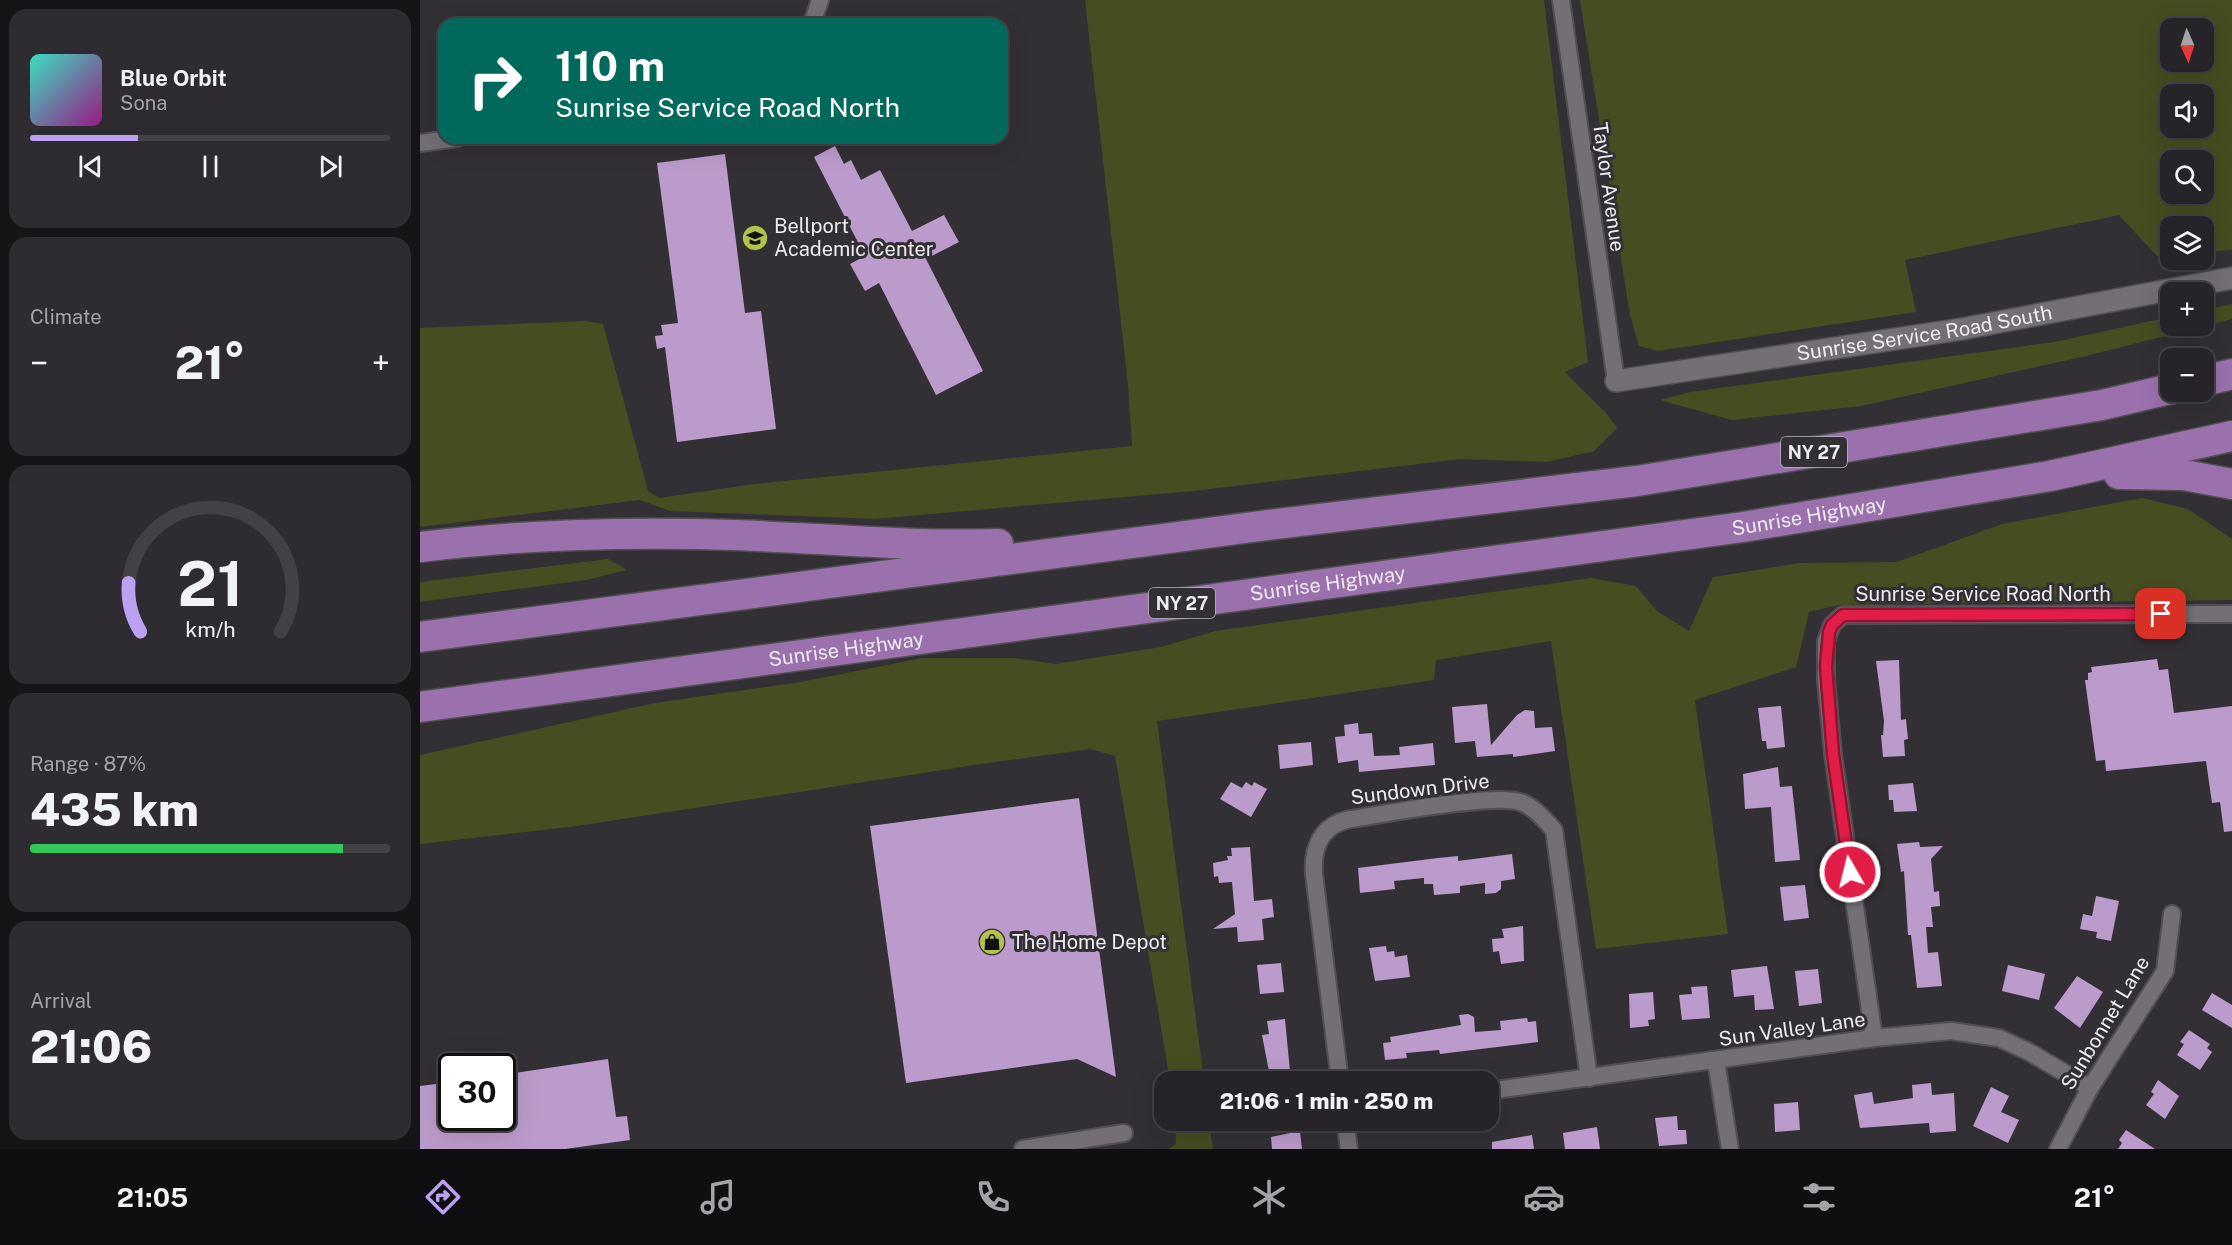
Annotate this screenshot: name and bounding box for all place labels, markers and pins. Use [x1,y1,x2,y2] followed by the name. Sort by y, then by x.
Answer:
[774,214,934,261] place label: Bellport Academic Center
[740,223,770,253] school or university icon: Bellport Academic Center
[2135,588,2186,639] pin
[977,927,1007,957] shop icon: The Home Depot
[1012,930,1167,954] place label: The Home Depot

